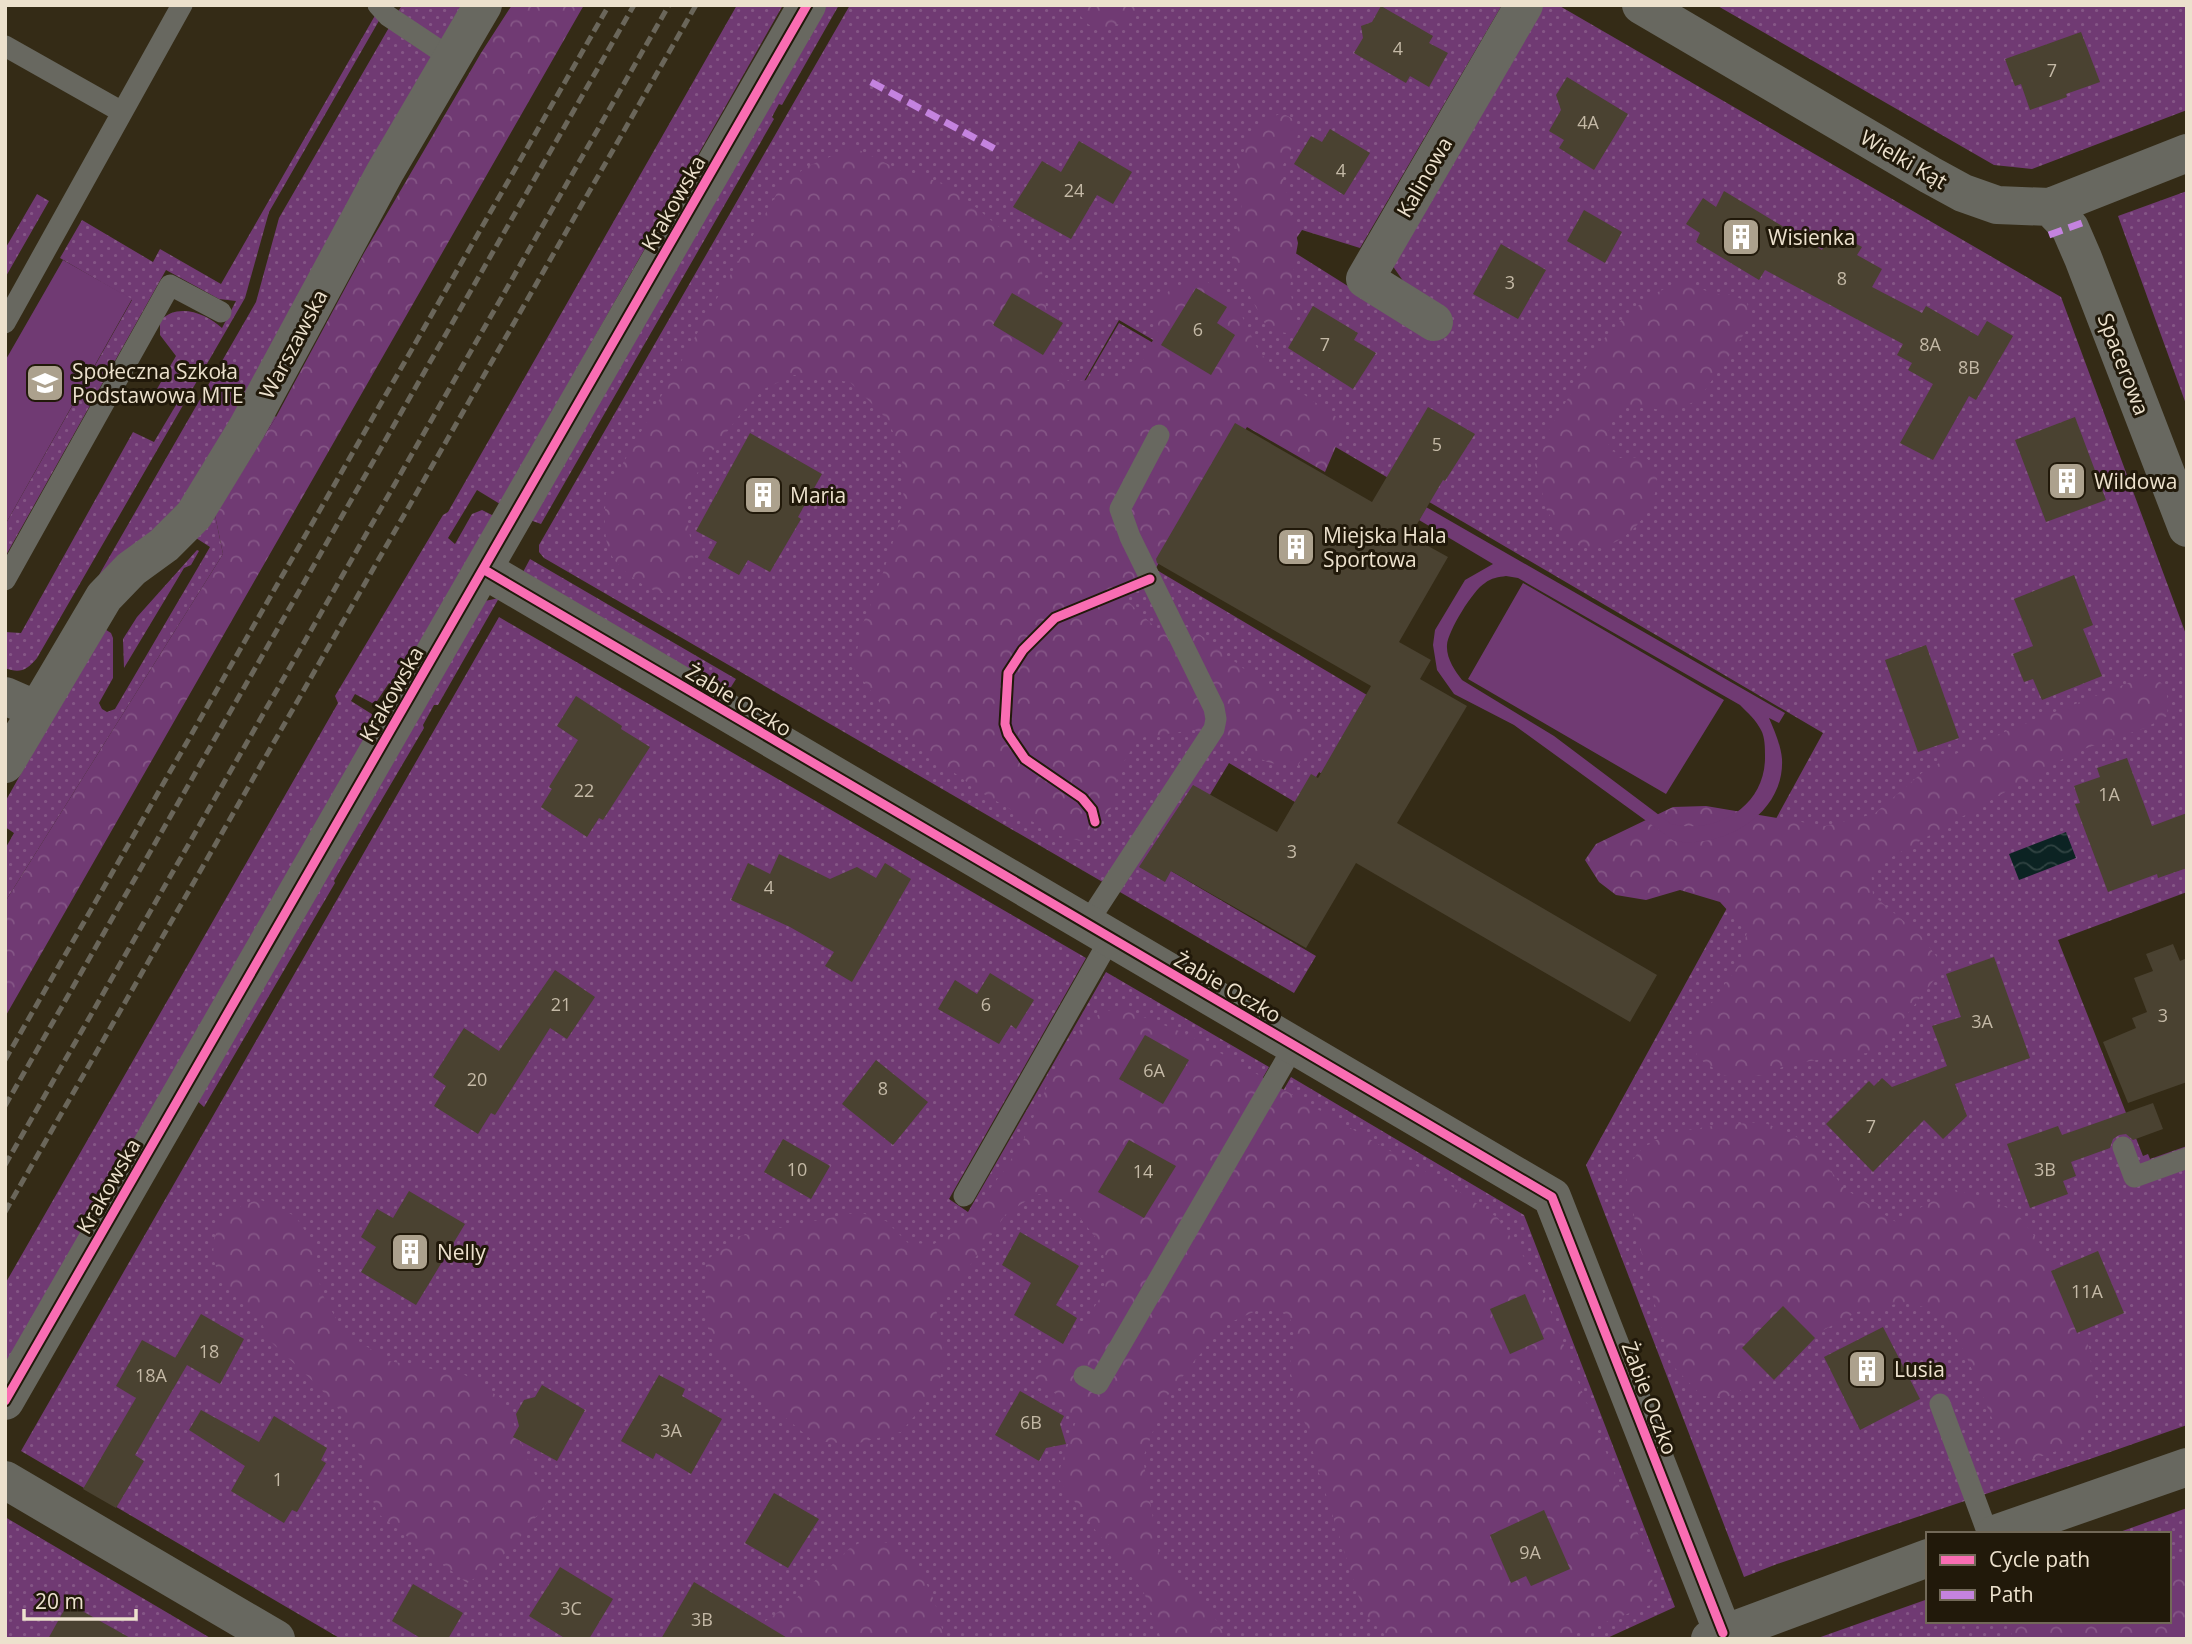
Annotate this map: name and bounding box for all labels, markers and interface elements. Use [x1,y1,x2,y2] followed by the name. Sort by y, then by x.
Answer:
[1393,36,1403,60] house number: 4
[2047,58,2057,82] house number: 7
[1577,110,1599,134] house number: 4A
[1856,123,1952,195] street label: Wielki Kąt
[1390,132,1458,222] street label: Kalinowa
[634,150,712,256] street label: Krakowska
[1336,158,1346,182] house number: 4
[1064,178,1084,202] house number: 24
[1720,216,1762,258] building icon: Wisienka
[1768,223,1855,251] place label: Wisienka
[1837,266,1847,290] house number: 8
[1505,270,1515,294] house number: 3
[252,284,334,404] street label: Warszawska
[2092,309,2156,419] street label: Spacerowa
[1193,317,1203,341] house number: 6
[1320,332,1330,356] house number: 7
[1919,332,1941,356] house number: 8A
[1958,355,1980,379] house number: 8B
[72,357,244,409] place label: Społeczna Szkoła Podstawowa MTE
[24,362,66,404] school or university icon: Społeczna Szkoła Podstawowa MTE
[1432,432,1442,456] house number: 5
[2046,460,2088,502] building icon: Wildowa
[2094,467,2177,495] place label: Wildowa
[742,474,784,516] building icon: Maria
[790,481,846,509] place label: Maria
[1323,521,1447,573] place label: Miejska Hala Sportowa
[1275,526,1317,568] building icon: Miejska Hala Sportowa
[352,641,430,747] street label: Krakowska
[681,657,797,743] street label: Żabie Oczko
[574,778,594,802] house number: 22
[2098,782,2120,806] house number: 1A
[1287,839,1297,863] house number: 3
[764,875,774,899] house number: 4
[1169,945,1287,1029] street label: Żabie Oczko
[551,992,571,1016] house number: 21
[981,992,991,1016] house number: 6
[2158,1003,2168,1027] house number: 3
[1971,1009,1993,1033] house number: 3A
[1143,1058,1165,1082] house number: 6A
[467,1067,487,1091] house number: 20
[878,1076,888,1100] house number: 8
[1866,1114,1876,1138] house number: 7
[69,1133,147,1239] street label: Krakowska
[787,1157,807,1181] house number: 10
[2034,1157,2056,1181] house number: 3B
[1133,1159,1153,1183] house number: 14
[389,1231,431,1273] building icon: Nelly
[437,1238,486,1266] place label: Nelly
[2071,1279,2104,1303] house number: 11A
[1616,1337,1684,1459] street label: Żabie Oczko
[199,1339,219,1363] house number: 18
[1846,1348,1888,1390] building icon: Lusia
[1894,1355,1945,1383] place label: Lusia
[135,1363,168,1387] house number: 18A
[1020,1410,1042,1434] house number: 6B
[660,1418,682,1442] house number: 3A
[273,1467,283,1491] house number: 1
[1926,1532,2171,1623] legend
[1519,1540,1541,1564] house number: 9A
[1989,1545,2090,1573] text: Cycle path
[24,1578,136,1622] scale bar
[1989,1580,2034,1608] text: Path
[35,1587,84,1615] text: 20 m
[560,1596,582,1620] house number: 3C
[691,1607,713,1631] house number: 3B

